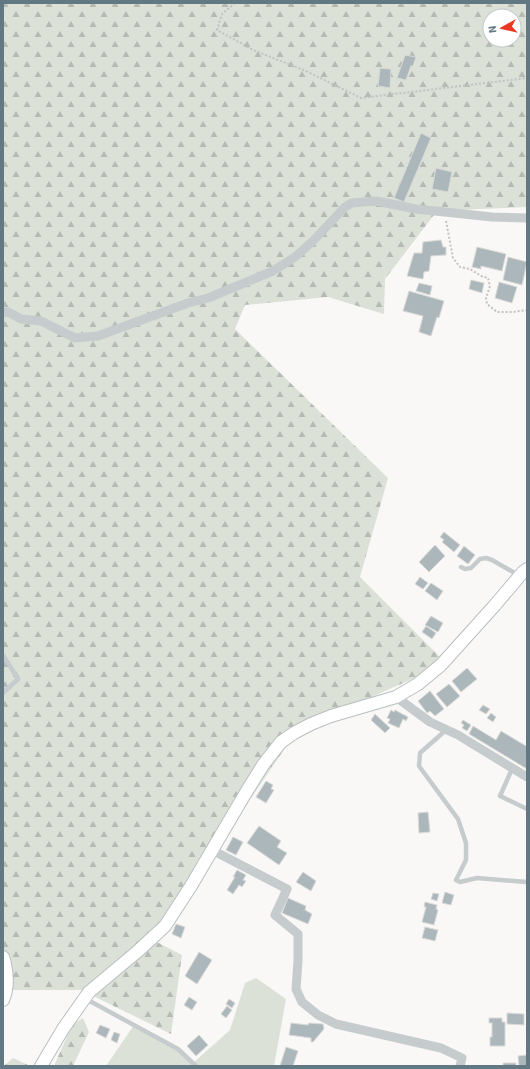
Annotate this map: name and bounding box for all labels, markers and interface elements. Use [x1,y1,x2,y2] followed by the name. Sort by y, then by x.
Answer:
[482,8,522,48] north arrow
[485,25,501,34] text: N

